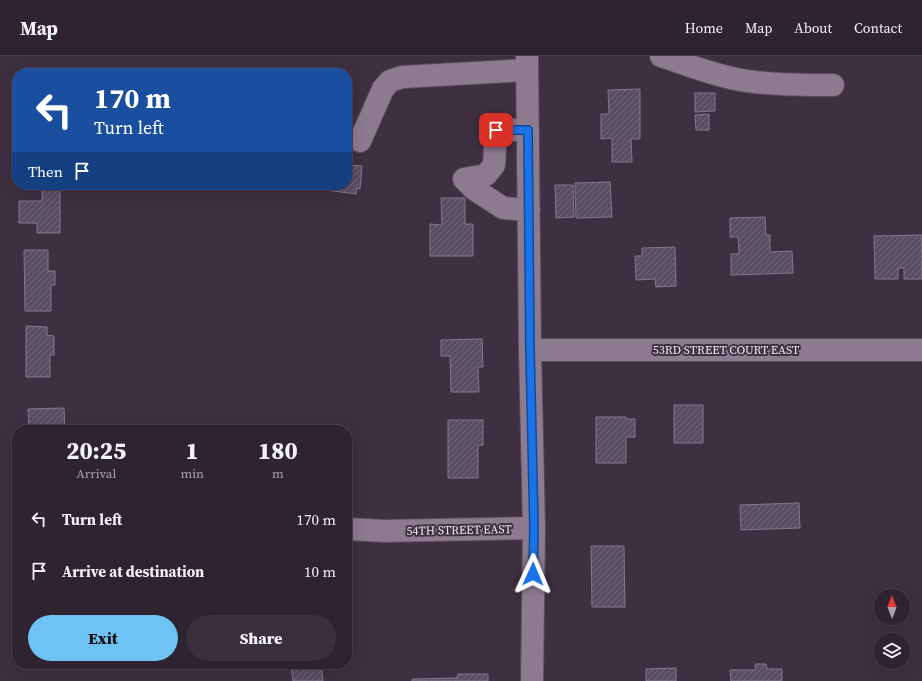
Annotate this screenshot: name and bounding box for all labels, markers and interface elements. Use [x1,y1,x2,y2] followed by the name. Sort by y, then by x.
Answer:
[20,15,58,41] text: Map
[685,18,723,38] text: Home
[745,18,772,38] text: Map
[794,18,832,38] text: About
[854,18,902,38] text: Contact
[94,79,171,117] text: 170 m
[28,84,80,136] icon: left
[479,113,513,147] pin
[94,115,164,140] text: Turn left
[485,119,507,141] icon: arrive
[71,160,93,182] icon: arrive
[28,161,63,182] text: Then
[653,342,800,358] street label: 53RD STREET COURT EAST
[66,434,126,467] text: 20:25
[186,434,199,467] text: 1
[258,434,298,467] text: 180
[76,465,116,482] text: Arrival
[180,465,204,482] text: min
[272,465,284,482] text: m
[28,508,50,530] icon: left
[62,509,122,530] text: Turn left
[296,509,336,530] text: 170 m
[406,521,513,539] street label: 54TH STREET EAST
[512,553,554,595] position arrow
[28,560,50,582] icon: arrive
[62,561,204,582] text: Arrive at destination
[304,561,336,582] text: 10 m
[874,589,910,625] north arrow
[874,589,910,669] map controls
[28,615,178,661] button: Exit
[186,615,336,661] button: Share
[874,633,910,669] button: layers

